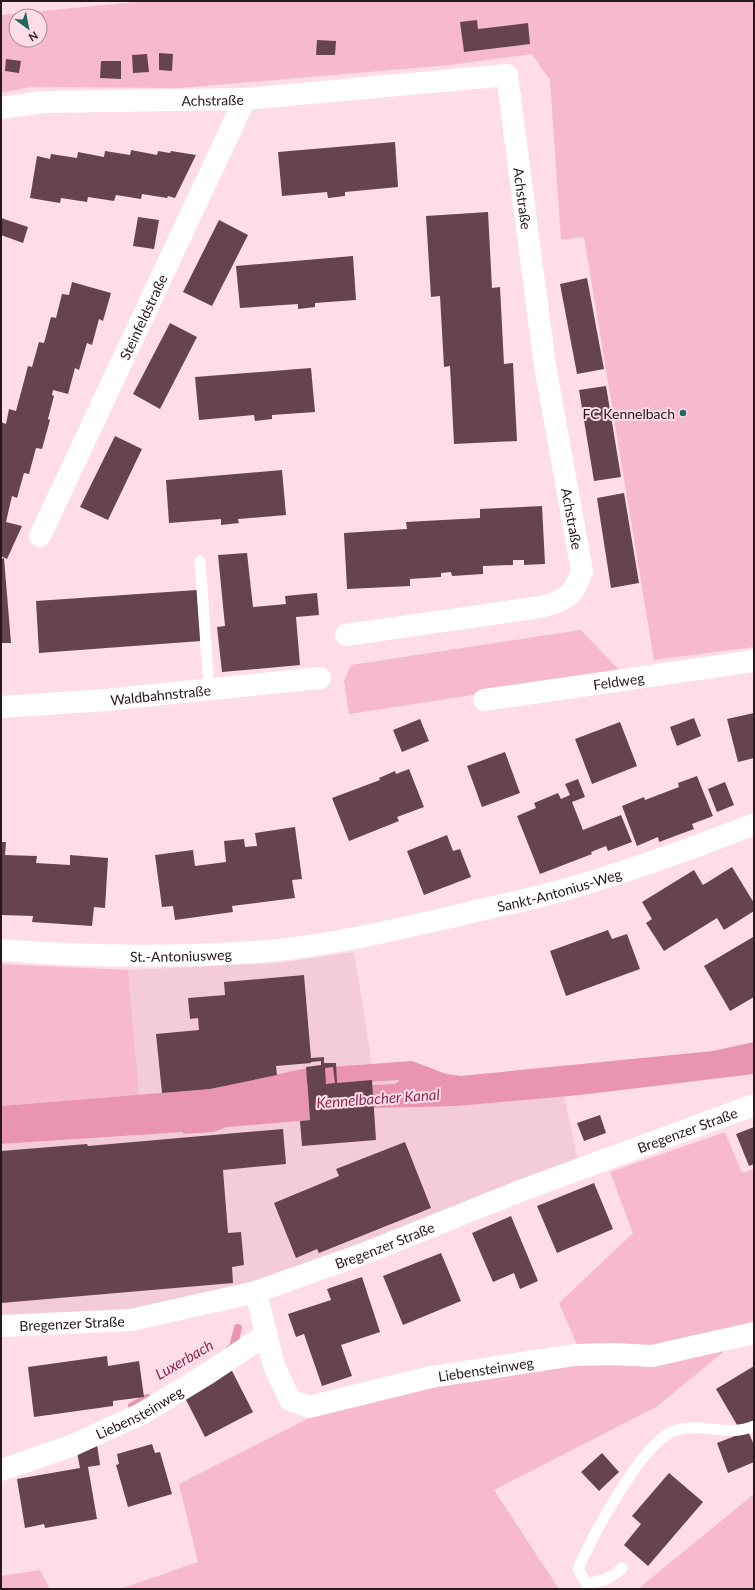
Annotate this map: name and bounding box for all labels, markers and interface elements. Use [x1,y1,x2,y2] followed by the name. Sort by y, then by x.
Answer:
[8,8,48,48] north arrow
[27,29,41,45] text: N
[181,91,244,108] street label: Achstraße
[511,166,536,230] street label: Achstraße
[115,271,170,362] street label: Steinfeldstraße
[582,405,675,422] place label: FC Kennelbach
[678,408,688,418] marker: FC Kennelbach
[559,486,586,551] street label: Achstraße
[592,668,645,693] street label: Feldweg
[109,681,212,708] street label: Waldbahnstraße
[495,864,623,914] street label: Sankt-Antonius-Weg
[130,945,232,964] street label: St.-Antoniusweg
[316,1085,441,1111] water label: Kennelbacher Kanal
[635,1103,739,1156] street label: Bregenzer Straße
[332,1218,437,1272] street label: Bregenzer Straße
[19,1312,125,1334] street label: Bregenzer Straße
[152,1335,216,1383] water label: Luxerbach
[437,1353,535,1384] street label: Liebensteinweg
[93,1382,186,1442] street label: Liebensteinweg

